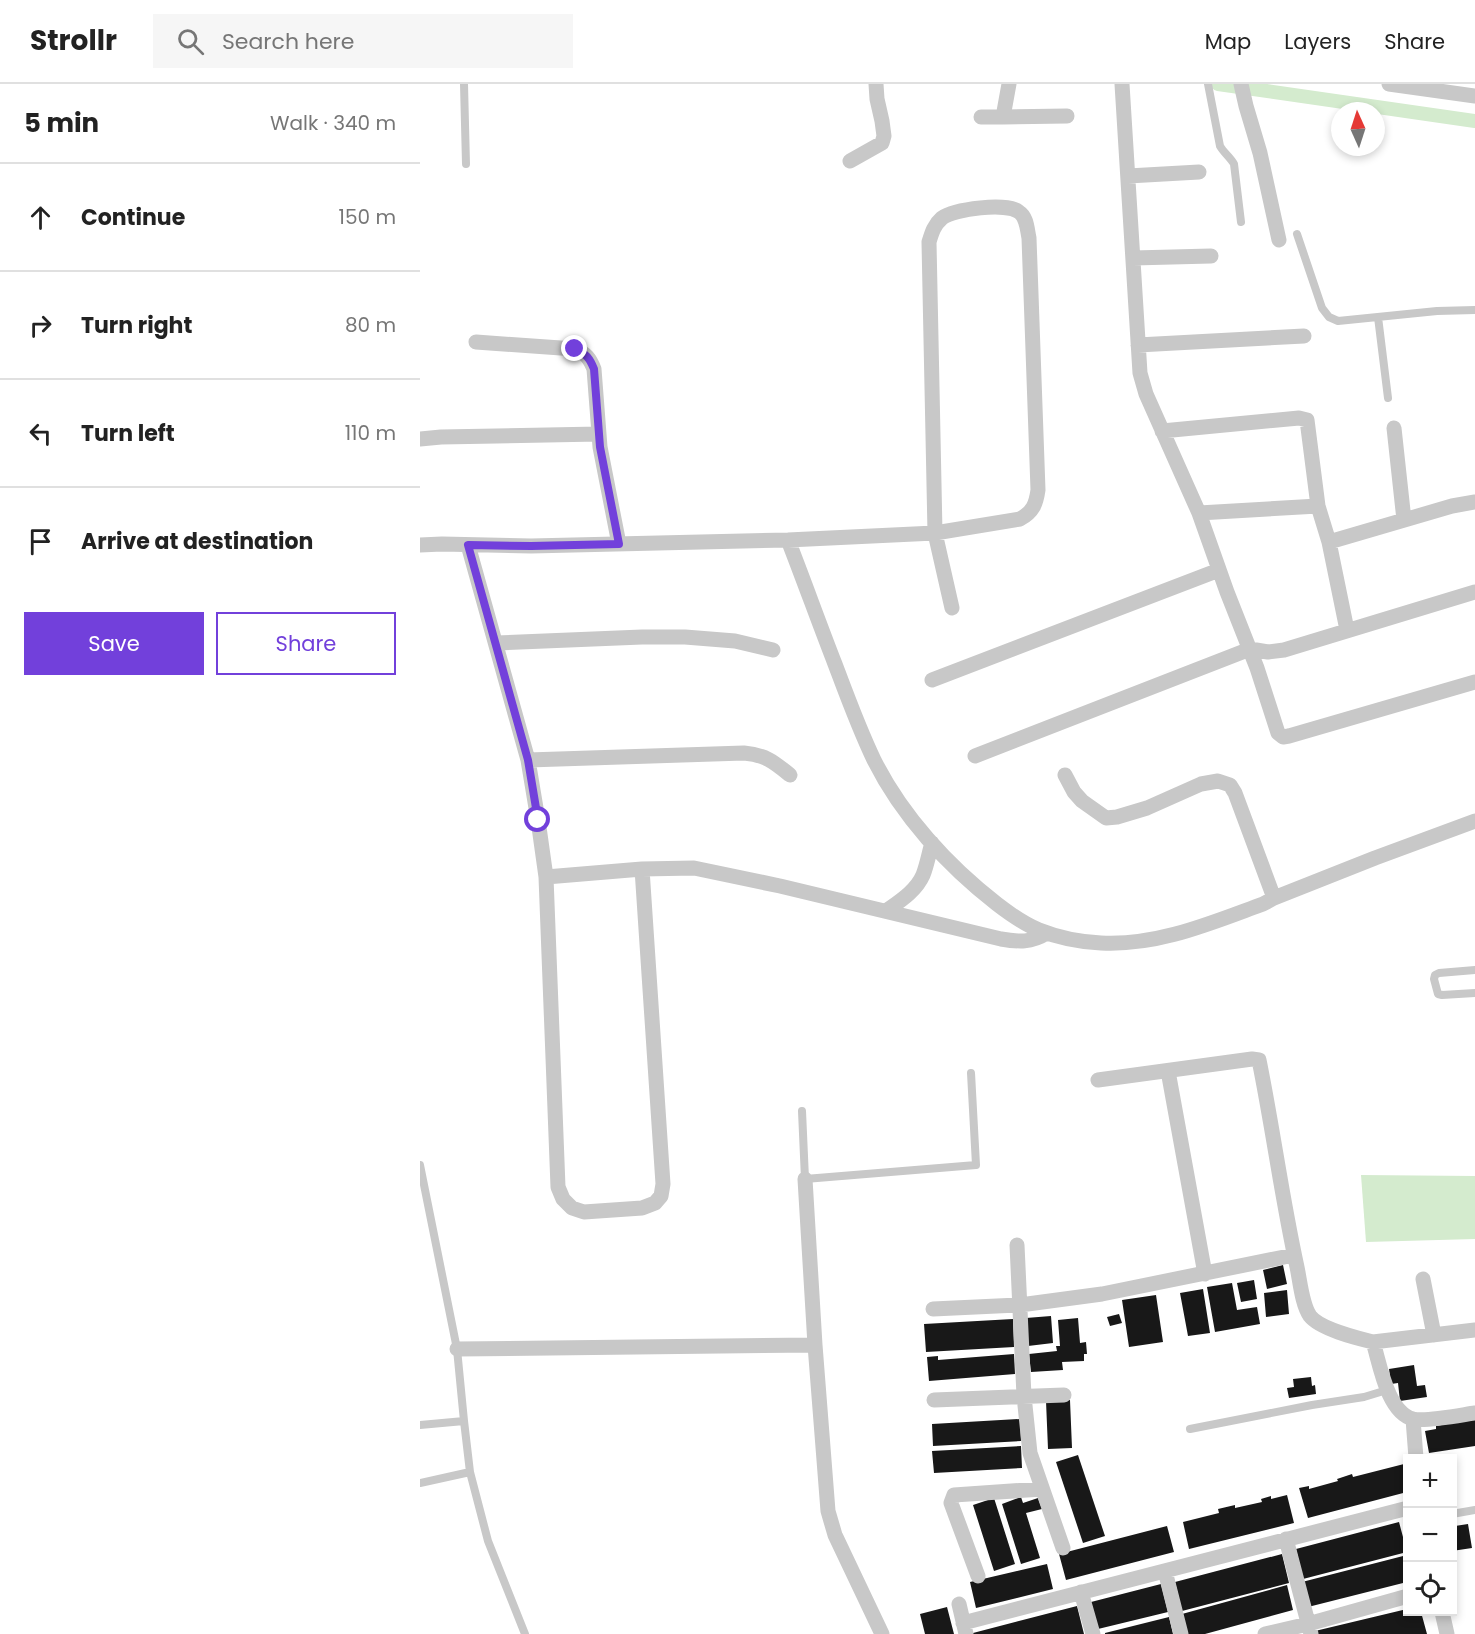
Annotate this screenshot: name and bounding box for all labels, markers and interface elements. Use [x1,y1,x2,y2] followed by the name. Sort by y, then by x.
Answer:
[153,14,573,68] search box
[30,21,117,60] text: Strollr
[174,25,207,58] icon: search
[222,26,354,57] text: Search here
[1205,27,1251,56] text: Map
[1284,27,1351,56] text: Layers
[1384,27,1445,56] text: Share
[1331,102,1385,156] north arrow
[24,105,99,141] text: 5 min
[270,109,396,137] text: Walk · 340 m
[24,201,57,234] icon: ahead
[81,202,185,233] text: Continue
[339,203,396,231] text: 150 m
[24,309,57,342] icon: right
[81,310,192,341] text: Turn right
[345,311,396,339] text: 80 m
[561,335,587,361] route end
[24,417,57,450] icon: left
[81,418,175,449] text: Turn left
[345,419,396,447] text: 110 m
[24,525,57,558] icon: arrive
[81,526,313,557] text: Arrive at destination
[24,612,204,675] button: Save
[216,612,396,675] button: Share
[524,806,550,832] route start
[1403,1454,1457,1616] map controls
[1403,1454,1457,1508] button: +
[1403,1508,1457,1562] button: −
[1403,1562,1457,1616] button: locate

